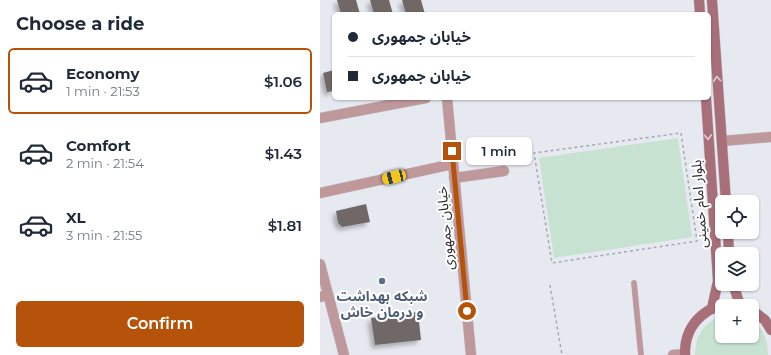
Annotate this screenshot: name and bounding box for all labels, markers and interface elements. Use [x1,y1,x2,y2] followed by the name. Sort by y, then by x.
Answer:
[16,13,144,35] text: Choose a ride
[372,27,471,46] text: خیابان جمهوری
[18,63,54,99] icon: car
[66,64,139,83] text: Economy
[372,66,471,85] text: خیابان جمهوری
[264,72,302,91] text: $1.06
[713,76,722,82] one-way arrow
[66,83,140,99] text: 1 min · 21:53
[704,134,713,140] one-way arrow
[18,135,54,171] icon: car
[66,136,131,155] text: Comfort
[466,137,532,165] callout: 1 min
[443,142,461,160] route end
[482,143,516,159] text: 1 min
[265,144,302,163] text: $1.43
[66,155,144,171] text: 2 min · 21:54
[687,159,713,249] street label: بلوار امام خمینی
[381,168,407,186] car
[432,185,458,271] street label: خیابان جمهوری
[715,195,759,343] map controls
[715,195,759,239] button: locate
[18,207,54,243] icon: car
[66,208,85,227] text: XL
[268,216,302,235] text: $1.81
[66,227,142,243] text: 3 min · 21:55
[715,247,759,291] button: layers
[377,276,387,286] marker: شبکه بهداشت و درمان خاش
[336,287,428,321] place label: شبکه بهداشت و درمان خاش
[715,299,759,343] button: +
[16,301,304,347] button: Confirm
[458,302,476,320] route start

